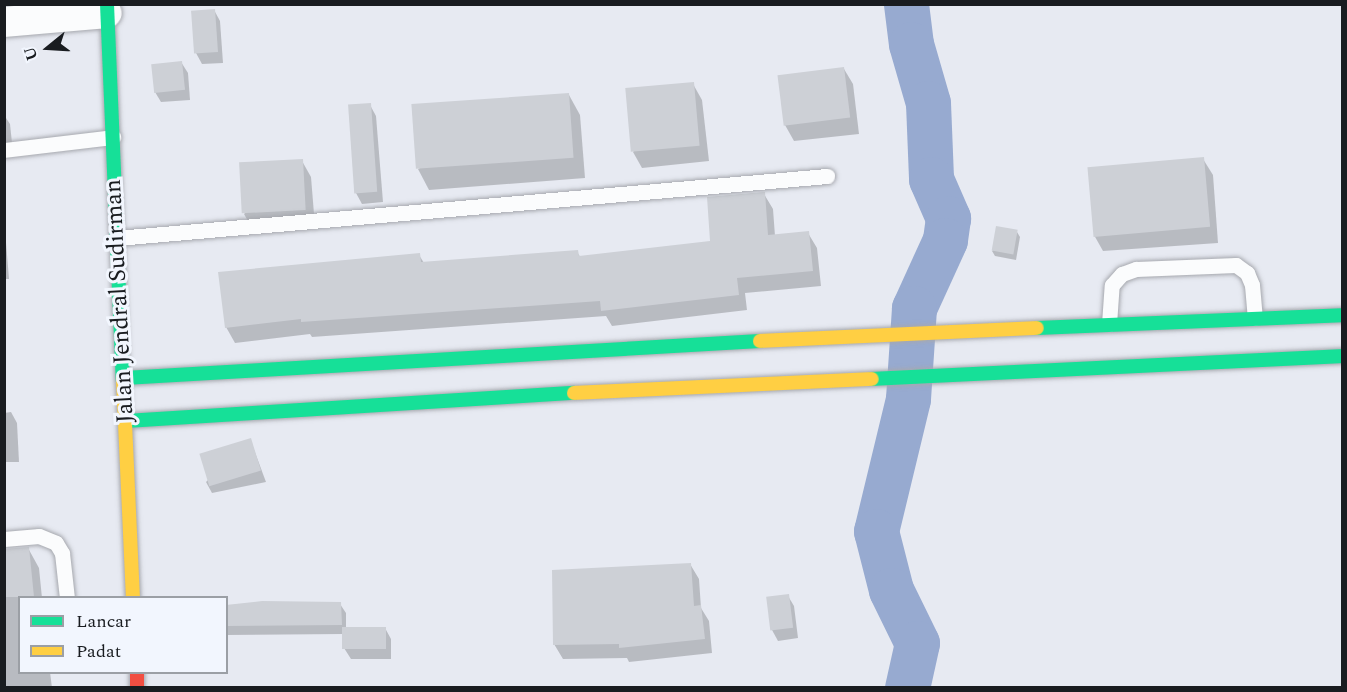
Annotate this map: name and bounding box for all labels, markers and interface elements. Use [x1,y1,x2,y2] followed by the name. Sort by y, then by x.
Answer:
[18,18,78,78] north arrow
[17,43,44,64] text: U
[99,178,141,424] street label: Jalan Jendral Sudirman
[18,596,228,674] legend
[76,608,131,635] text: Lancar
[76,638,121,665] text: Padat

